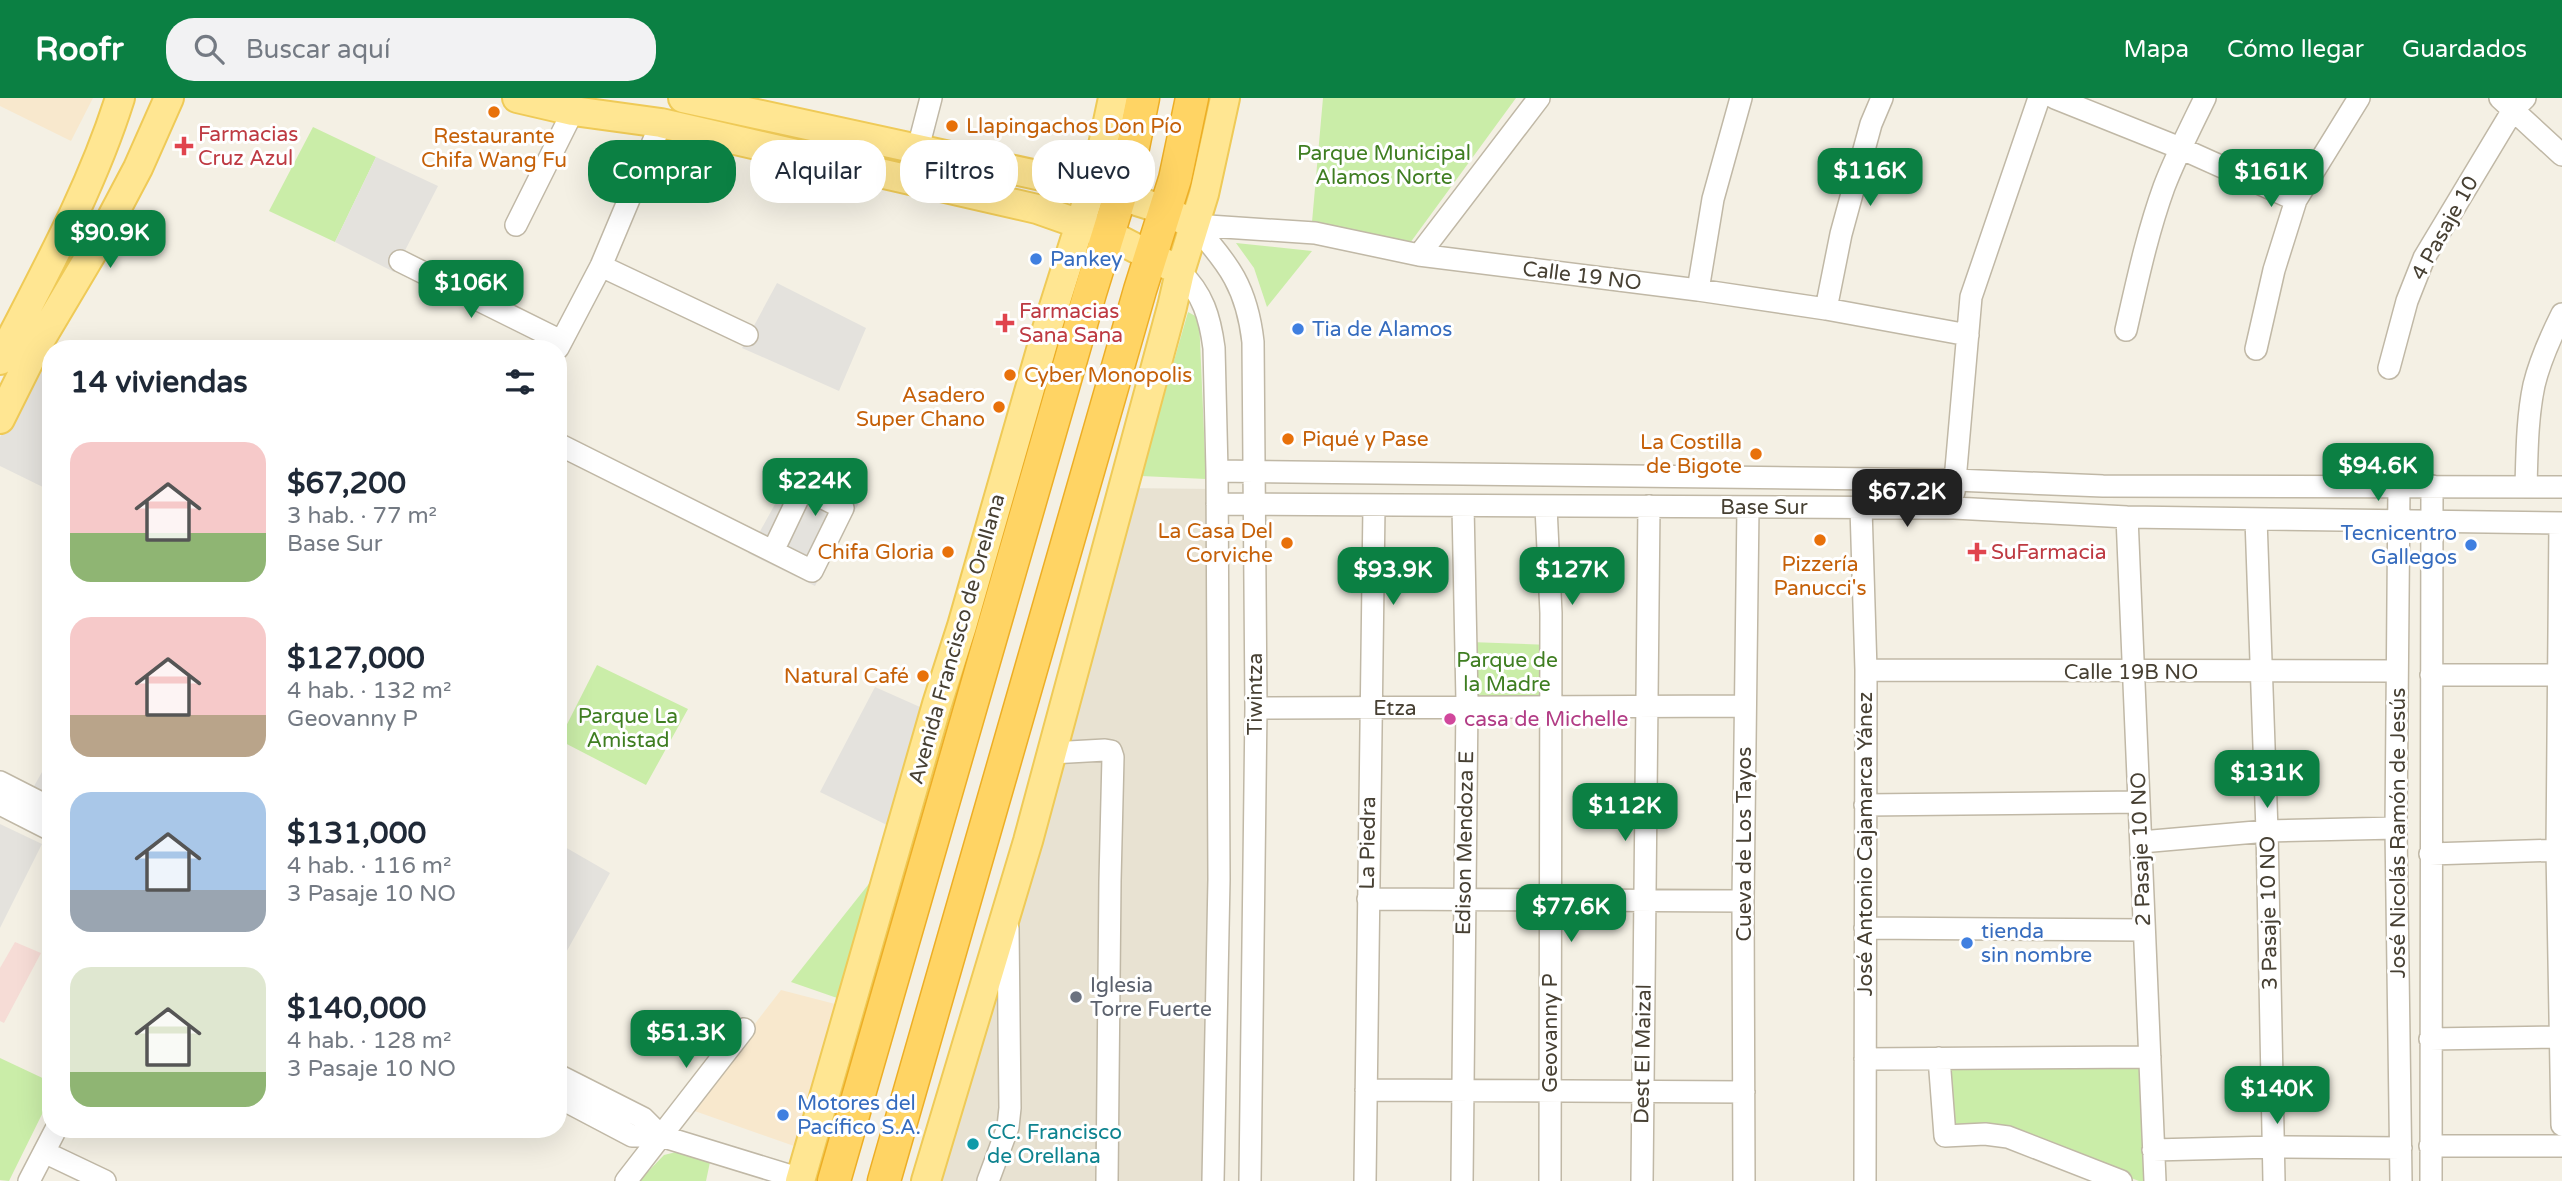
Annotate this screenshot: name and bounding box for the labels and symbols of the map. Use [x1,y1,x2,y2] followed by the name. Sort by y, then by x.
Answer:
[486,104,502,120] marker: Restaurante Chifa Wang Fu
[966,114,1182,139] place label: Llapingachos Don Pío
[944,118,960,134] marker: Llapingachos Don Pío
[198,122,298,171] place label: Farmacias Cruz Azul
[421,124,567,173] place label: Restaurante Chifa Wang Fu
[176,138,192,154] marker: Farmacias Cruz Azul
[1297,141,1471,190] park label: Parque Municipal Alamos Norte
[1821,148,1919,208] pin: $116K
[2222,150,2320,209] pin: $161K
[2406,172,2484,284] street label: 4 Pasaje 10
[53,211,167,270] pin: $90.9K
[1050,247,1122,272] place label: Pankey
[1028,251,1044,267] marker: Pankey
[1521,256,1643,296] street label: Calle 19 NO
[422,260,520,320] pin: $106K
[1019,299,1123,348] place label: Farmacias Sana Sana
[997,315,1013,331] marker: Farmacias Sana Sana
[1312,317,1452,342] place label: Tia de Alamos
[1290,321,1306,337] marker: Tia de Alamos
[1024,363,1192,388] place label: Cyber Monopolis
[1002,367,1018,383] marker: Cyber Monopolis
[856,383,985,432] place label: Asadero Super Chano
[991,399,1007,415] marker: Asadero Super Chano
[1302,427,1429,452] place label: Piqué y Pase
[1640,430,1742,479] place label: La Costilla de Bigote
[1280,431,1296,447] marker: Piqué y Pase
[2321,444,2435,503] pin: $94.6K
[1748,446,1764,462] marker: La Costilla de Bigote
[766,458,864,518] pin: $224K
[1850,470,1964,529] pin: $67.2K
[904,491,1010,787] street label: Avenida Francisco de Orellana
[1720,495,1808,520] street label: Base Sur
[1157,519,1273,568] place label: La Casa Del Corviche
[2340,521,2457,570] place label: Tecnicentro Gallegos
[1812,532,1828,548] marker: Pizzería Panucci's
[1279,535,1295,551] marker: La Casa Del Corviche
[2463,537,2479,553] marker: Tecnicentro Gallegos
[817,540,934,565] place label: Chifa Gloria
[1991,540,2107,565] place label: SuFarmacia
[940,544,956,560] marker: Chifa Gloria
[1969,544,1985,560] marker: SuFarmacia
[1336,547,1450,607] pin: $93.9K
[1523,547,1621,607] pin: $127K
[1773,552,1867,601] place label: Pizzería Panucci's
[1456,648,1558,697] park label: Parque de la Madre
[1243,653,1268,735] street label: Tiwintza
[2064,660,2198,685] street label: Calle 19B NO
[784,664,909,689] place label: Natural Café
[915,668,931,684] marker: Natural Café
[2386,688,2411,978] street label: José Nicolás Ramón de Jesús
[1853,692,1878,996] street label: José Antonio Cajamarca Yánez
[1373,696,1417,721] street label: Etza
[578,704,678,753] park label: Parque La Amistad
[1464,707,1629,732] place label: casa de Michelle
[1442,711,1458,727] marker: casa de Michelle
[1732,747,1757,941] street label: Cueva de Los Tayos
[2218,750,2316,810] pin: $131K
[1451,751,1479,935] street label: Edison Mendoza E
[2126,771,2156,927] street label: 2 Pasaje 10 NO
[1576,784,1674,843] pin: $112K
[1355,796,1381,890] street label: La Piedra
[2255,836,2283,990] street label: 3 Pasaje 10 NO
[1514,884,1628,944] pin: $77.6K
[1981,919,2092,968] place label: tienda sin nombre
[1959,935,1975,951] marker: tienda sin nombre
[1090,973,1212,1022] place label: Iglesia Torre Fuerte
[1538,973,1563,1093] street label: Geovanny P
[1629,984,1657,1124] street label: Dest El Maizal
[1068,989,1084,1005] marker: Iglesia Torre Fuerte
[629,1010,743,1070] pin: $51.3K
[2228,1066,2326,1126] pin: $140K
[797,1091,921,1140] place label: Motores del Pacífico S.A.
[775,1107,791,1123] marker: Motores del Pacífico S.A.
[987,1120,1122,1169] place label: CC. Francisco de Orellana
[965,1136,981,1152] marker: CC. Francisco de Orellana

